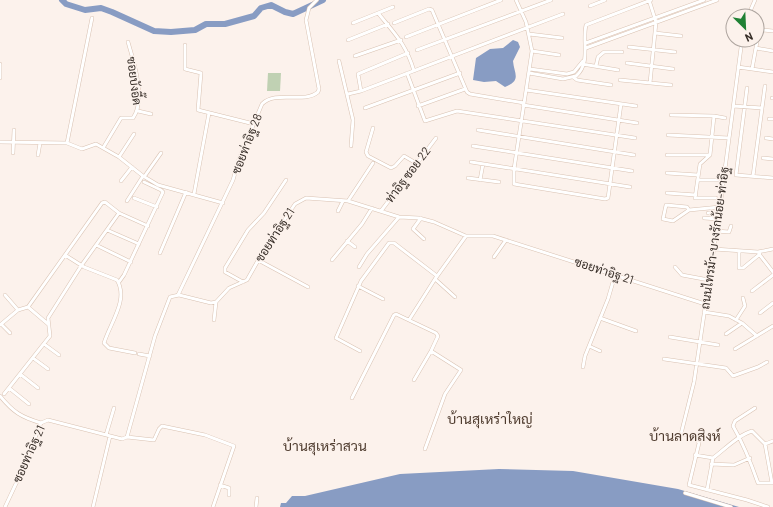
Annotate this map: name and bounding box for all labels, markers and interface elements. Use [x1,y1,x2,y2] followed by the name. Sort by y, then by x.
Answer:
[725,8,765,48] north arrow
[743,30,755,45] text: N
[125,56,148,106] street label: ซอยบังอี๊ด
[228,111,266,177] street label: ซอยท่าอิฐ 28
[382,144,434,206] street label: ท่าอิฐ ซอย 22
[697,166,733,310] street label: ถนนไทรม้า-บางรักน้อย-ท่าอิฐ
[252,205,298,265] street label: ซอยท่าอิฐ 21
[572,254,636,288] street label: ซอยท่าอิฐ 21
[447,410,533,429] district label: บ้านสุเหร่าใหญ่
[9,423,49,485] street label: ซอยท่าอิฐ 21
[649,427,721,444] district label: บ้านลาดสิงห์
[283,437,367,456] district label: บ้านสุเหร่าสวน

